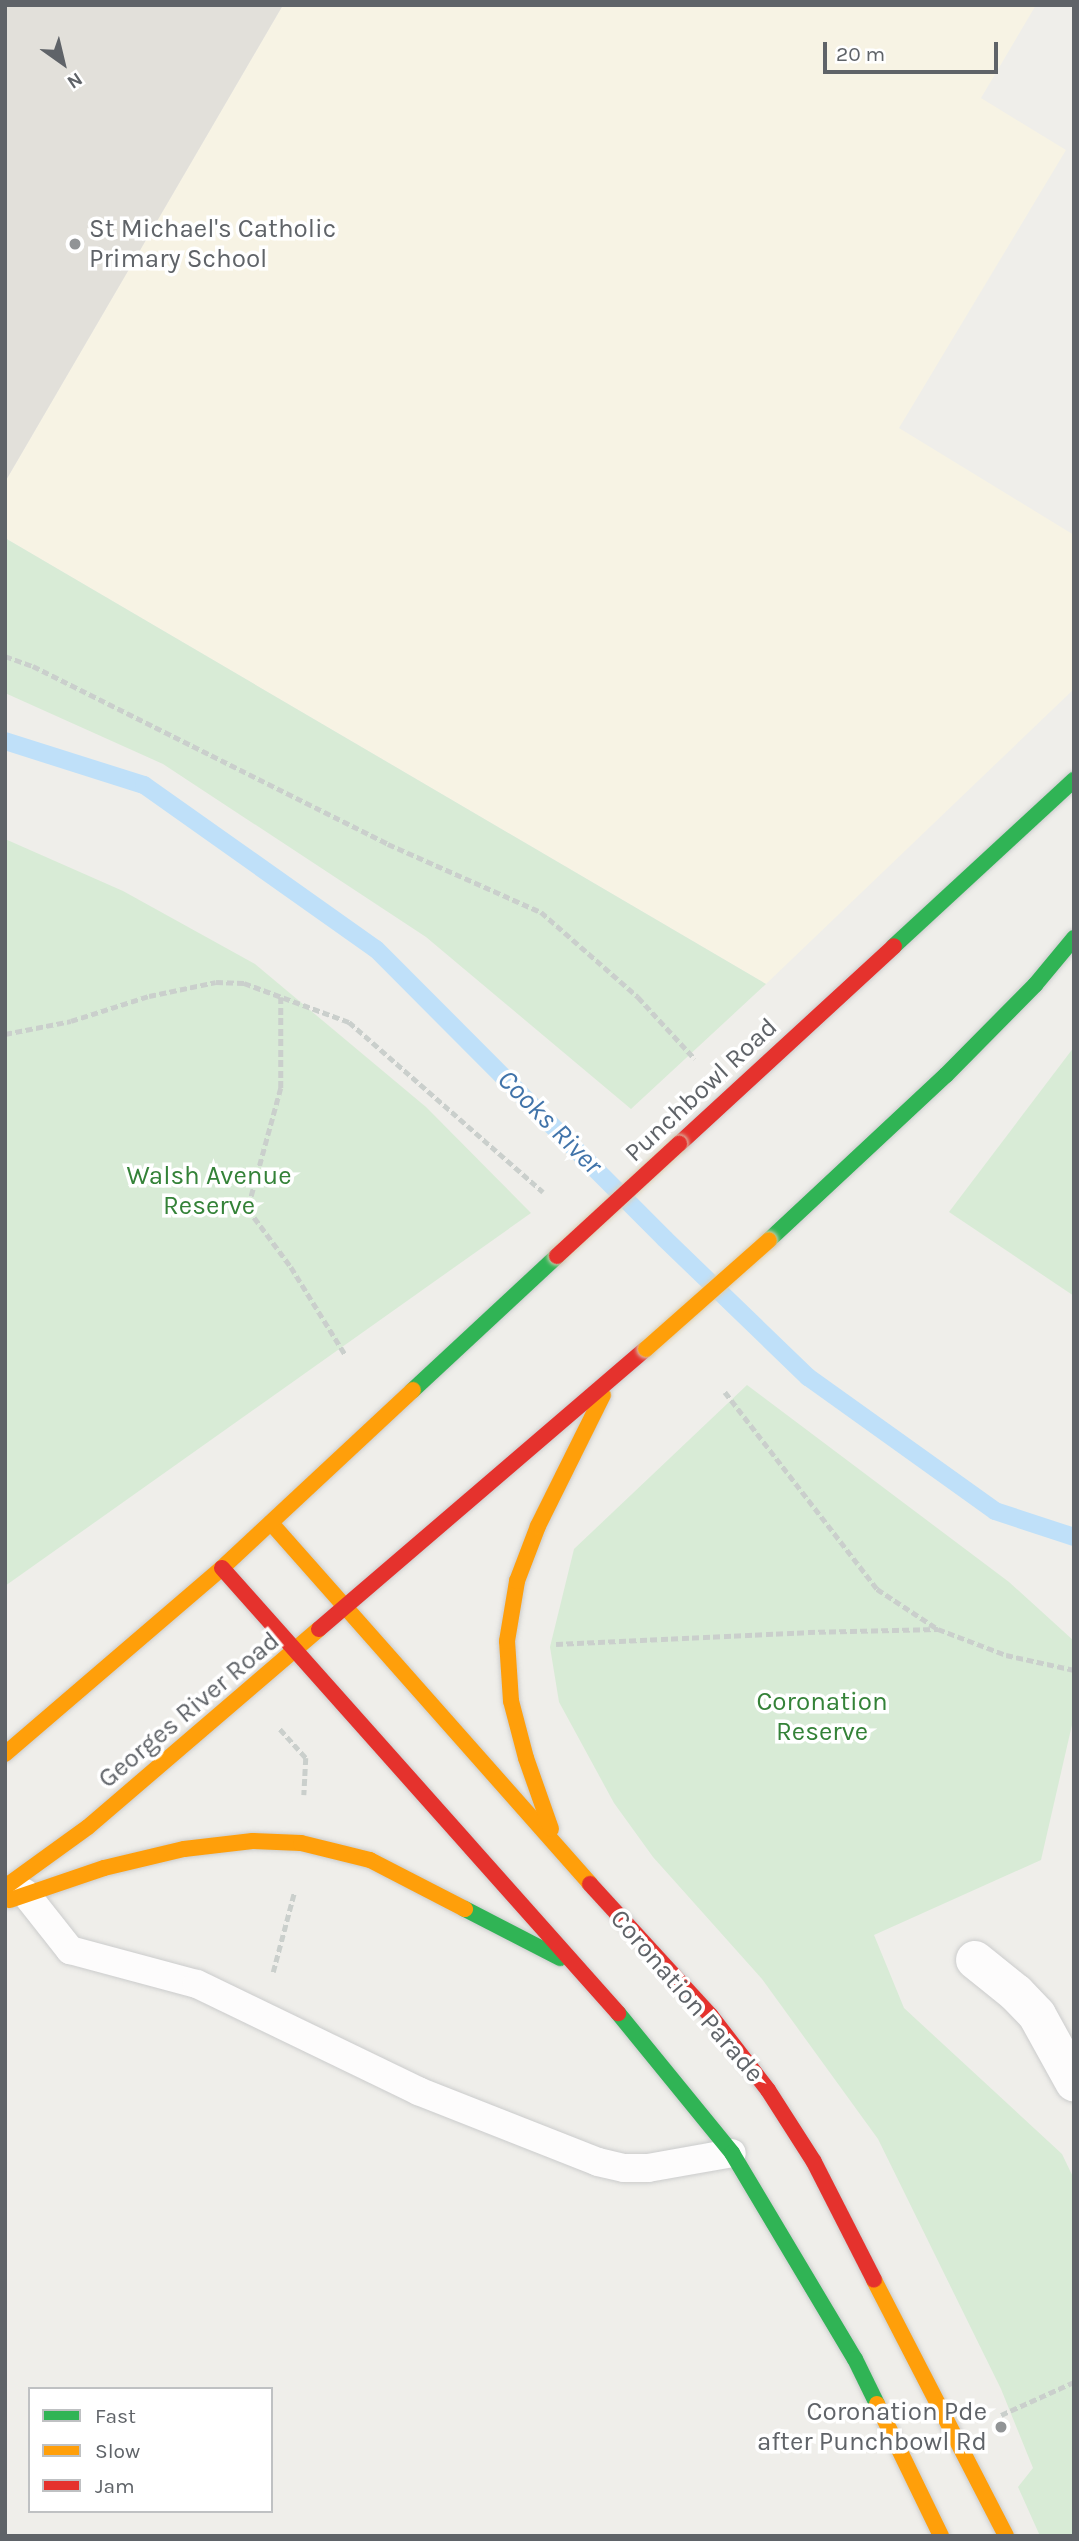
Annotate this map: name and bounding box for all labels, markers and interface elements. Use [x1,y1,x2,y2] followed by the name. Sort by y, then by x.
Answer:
[28,28,98,98] north arrow
[827,28,1002,72] scale bar
[836,42,885,66] text: 20 m
[63,67,87,93] text: N
[89,213,336,274] place label: St Michael's Catholic Primary School
[67,236,83,252] marker: St Michael's Catholic Primary School
[618,1012,784,1168] street label: Punchbowl Road
[491,1063,609,1181] water label: Cooks River
[126,1160,292,1222] park label: Walsh Avenue Reserve
[92,1625,286,1795] street label: Georges River Road
[756,1686,888,1748] park label: Coronation Reserve
[604,1903,770,2089] street label: Coronation Parade
[28,2387,273,2513] legend
[757,2396,987,2458] place label: Coronation Pde after Punchbowl Rd
[95,2404,136,2428] text: Fast
[993,2419,1009,2435] marker: Coronation Pde after Punchbowl Rd
[95,2439,140,2463] text: Slow
[95,2474,135,2498] text: Jam

